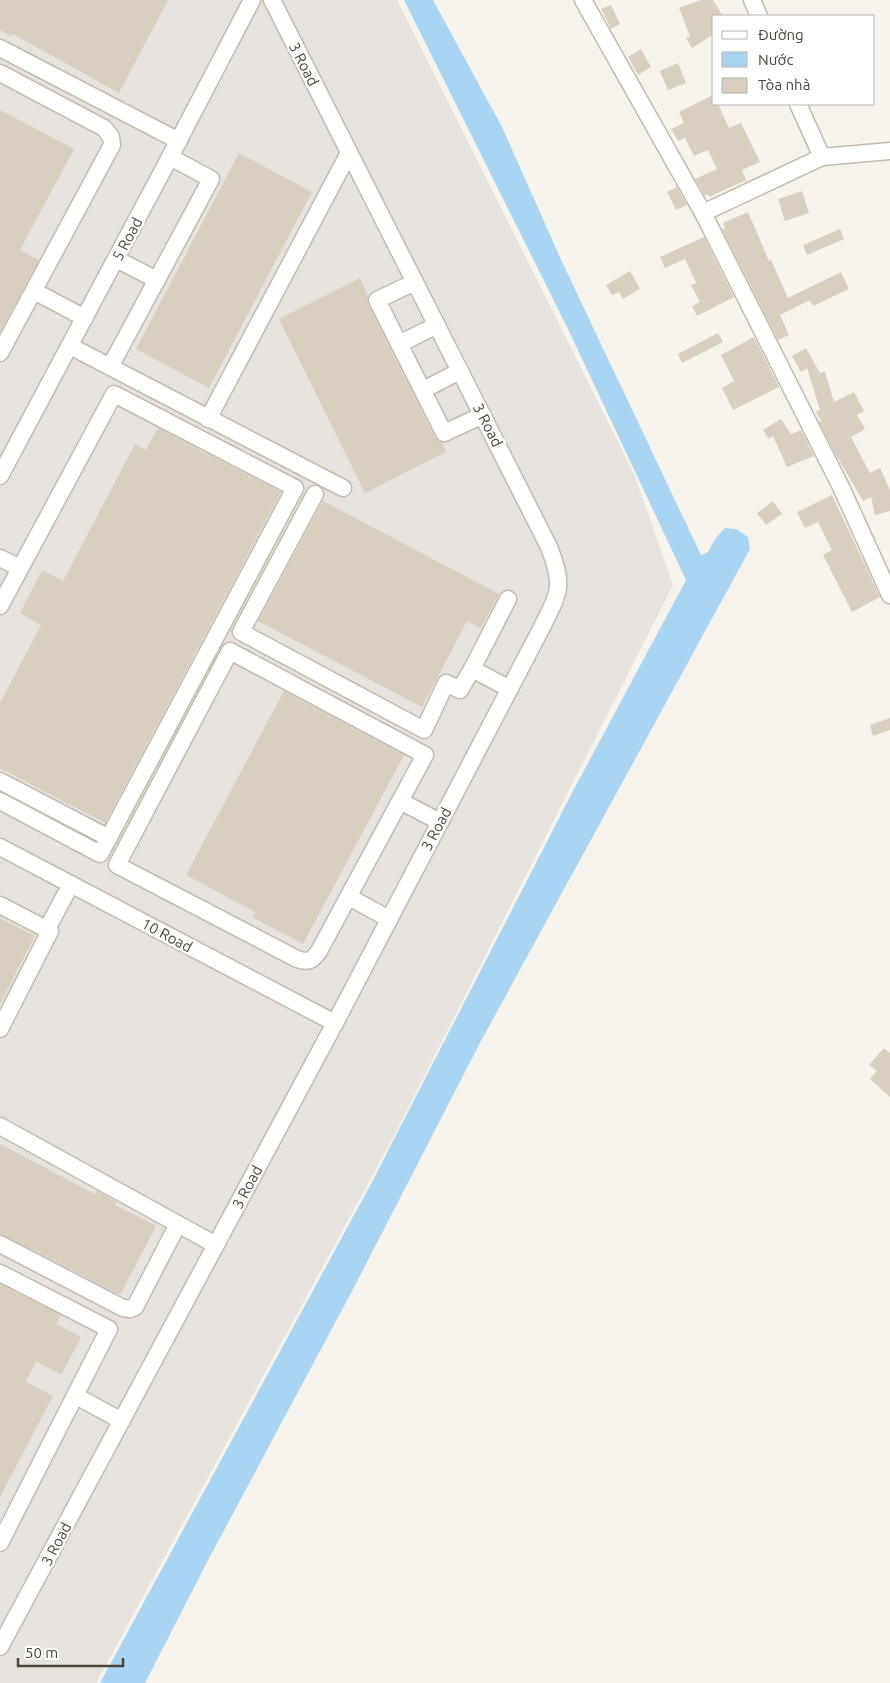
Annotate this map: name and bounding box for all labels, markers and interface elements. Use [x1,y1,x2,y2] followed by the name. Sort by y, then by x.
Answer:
[712,15,875,105] legend
[758,26,804,43] text: Đường
[286,39,322,89] street label: 3 Road
[758,51,793,68] text: Nước
[758,76,810,93] text: Tòa nhà
[109,214,145,264] street label: 5 Road
[470,400,506,450] street label: 3 Road
[418,804,454,854] street label: 3 Road
[139,915,195,955] street label: 10 Road
[229,1162,265,1212] street label: 3 Road
[38,1519,74,1569] street label: 3 Road
[18,1636,122,1668] scale bar
[25,1644,58,1661] text: 50 m

